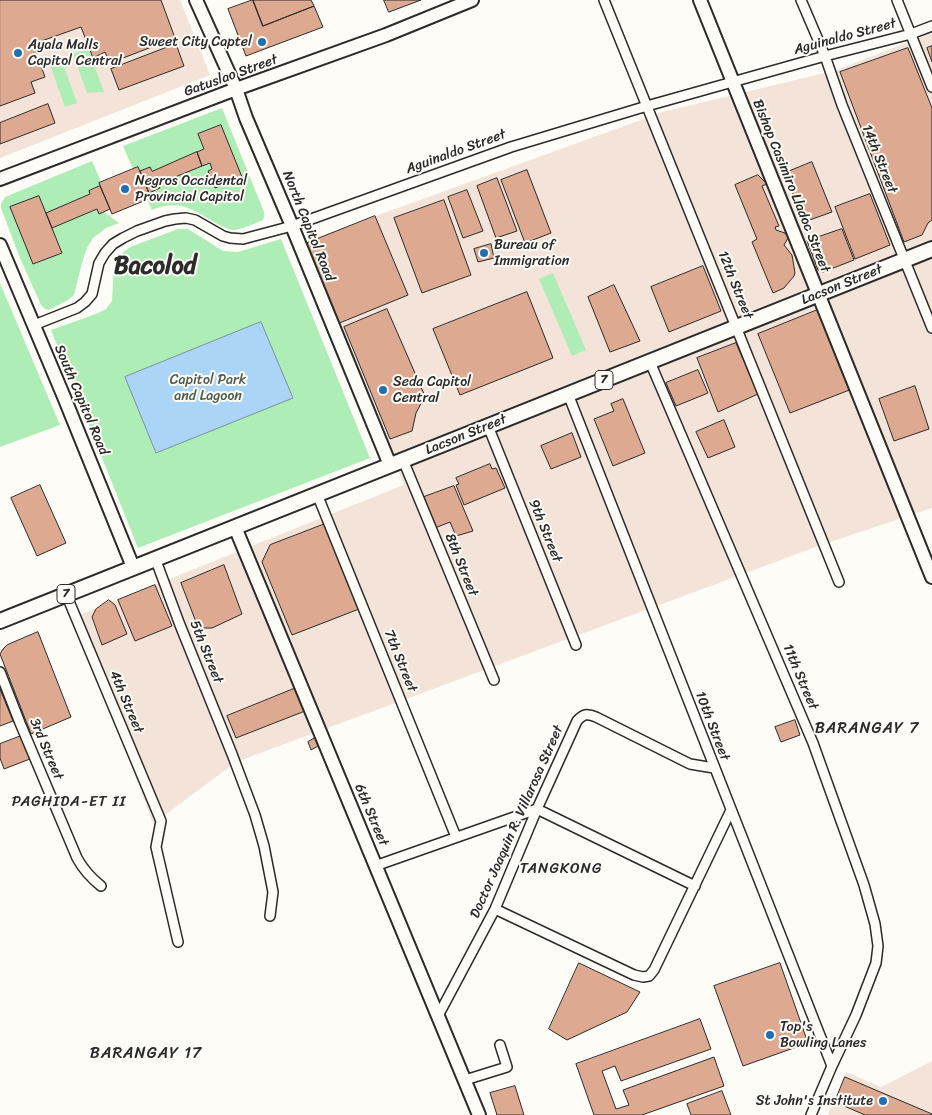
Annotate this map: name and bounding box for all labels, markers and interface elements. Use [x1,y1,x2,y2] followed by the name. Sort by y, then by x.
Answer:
[792,15,898,59] street label: Aguinaldo Street
[139,34,252,50] place label: Sweet City Captel
[256,36,268,48] marker: Sweet City Captel
[28,37,122,70] place label: Ayala Malls Capitol Central
[12,47,24,59] marker: Ayala Malls Capitol Central
[182,51,280,101] street label: Gatuslao Street
[749,97,833,275] street label: Bishop Casimiro Lladoc Street
[858,122,900,196] street label: 14th Street
[404,126,508,178] street label: Aguinaldo Street
[278,168,338,284] street label: North Capitol Road
[135,173,247,206] place label: Negros Occidental Provincial Capitol
[119,183,131,195] marker: Negros Occidental Provincial Capitol
[494,237,569,270] place label: Bureau of Immigration
[478,247,490,259] marker: Bureau of Immigration
[714,249,756,321] street label: 12th Street
[114,253,196,281] district label: Bacolod
[799,261,885,309] street label: Lacson Street
[50,342,112,458] street label: South Capitol Road
[595,370,613,390] road number: 7
[170,372,246,404] park label: Capitol Park and Lagoon
[393,374,471,407] place label: Seda Capitol Central
[377,384,389,396] marker: Seda Capitol Central
[423,411,509,459] street label: Lacson Street
[525,497,565,565] street label: 9th Street
[441,531,481,599] street label: 8th Street
[57,584,75,604] road number: 7
[186,618,226,686] street label: 5th Street
[380,627,420,695] street label: 7th Street
[779,642,821,712] street label: 11th Street
[105,668,147,736] street label: 4th Street
[691,689,733,763] street label: 10th Street
[26,716,66,782] street label: 3rd Street
[814,719,920,739] district label: BARANGAY 7
[467,723,567,921] street label: Doctor Joaquin R. Villarosa Street
[350,781,392,849] street label: 6th Street
[12,793,126,811] district label: PAGHIDA-ET II
[519,860,603,878] district label: TANGKONG
[780,1019,866,1052] place label: Top's Bowling Lanes
[764,1029,776,1041] marker: Top's Bowling Lanes
[88,1044,204,1064] district label: BARANGAY 17
[756,1093,873,1109] place label: St John's Institute
[877,1095,889,1107] marker: St John's Institute

